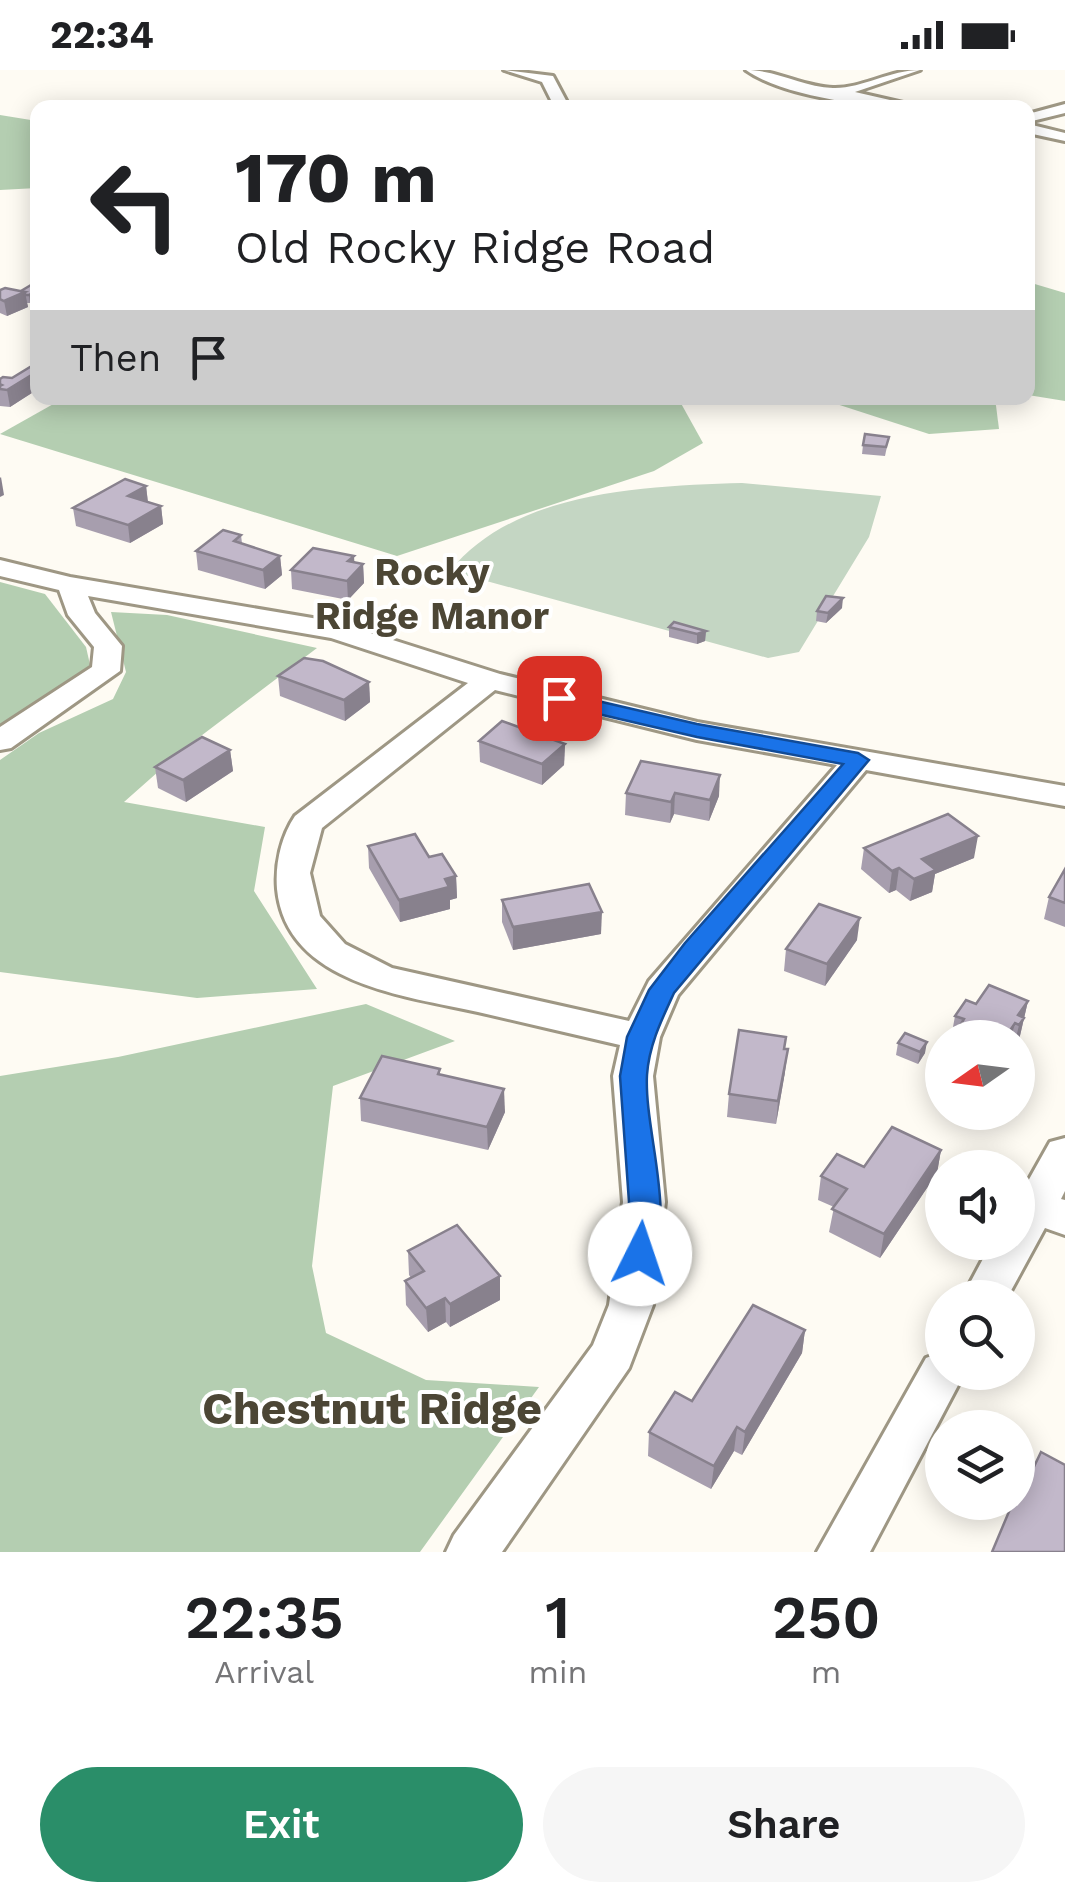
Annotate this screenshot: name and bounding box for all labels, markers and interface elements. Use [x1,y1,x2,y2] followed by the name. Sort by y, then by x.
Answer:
[50,13,154,57] text: 22:34
[235,137,437,219] text: 170 m
[70,140,200,270] icon: left
[235,221,715,274] text: Old Rocky Ridge Road
[181,330,236,385] icon: arrive
[70,336,161,380] text: Then
[315,550,550,638] district label: Rocky Ridge Manor
[517,656,602,741] pin
[532,671,587,726] icon: arrive
[925,1020,1035,1130] north arrow
[925,1020,1035,1520] map controls
[925,1150,1035,1260] button: sound
[588,1202,692,1306] position arrow
[925,1280,1035,1390] button: search
[202,1382,542,1435] district label: Chestnut Ridge
[925,1410,1035,1520] button: layers
[185,1582,344,1653] text: 22:35
[545,1582,570,1653] text: 1
[772,1582,880,1653] text: 250
[214,1653,314,1691] text: Arrival
[528,1653,587,1691] text: min
[811,1653,841,1691] text: m
[40,1767,523,1882] button: Exit
[543,1767,1025,1882] button: Share

